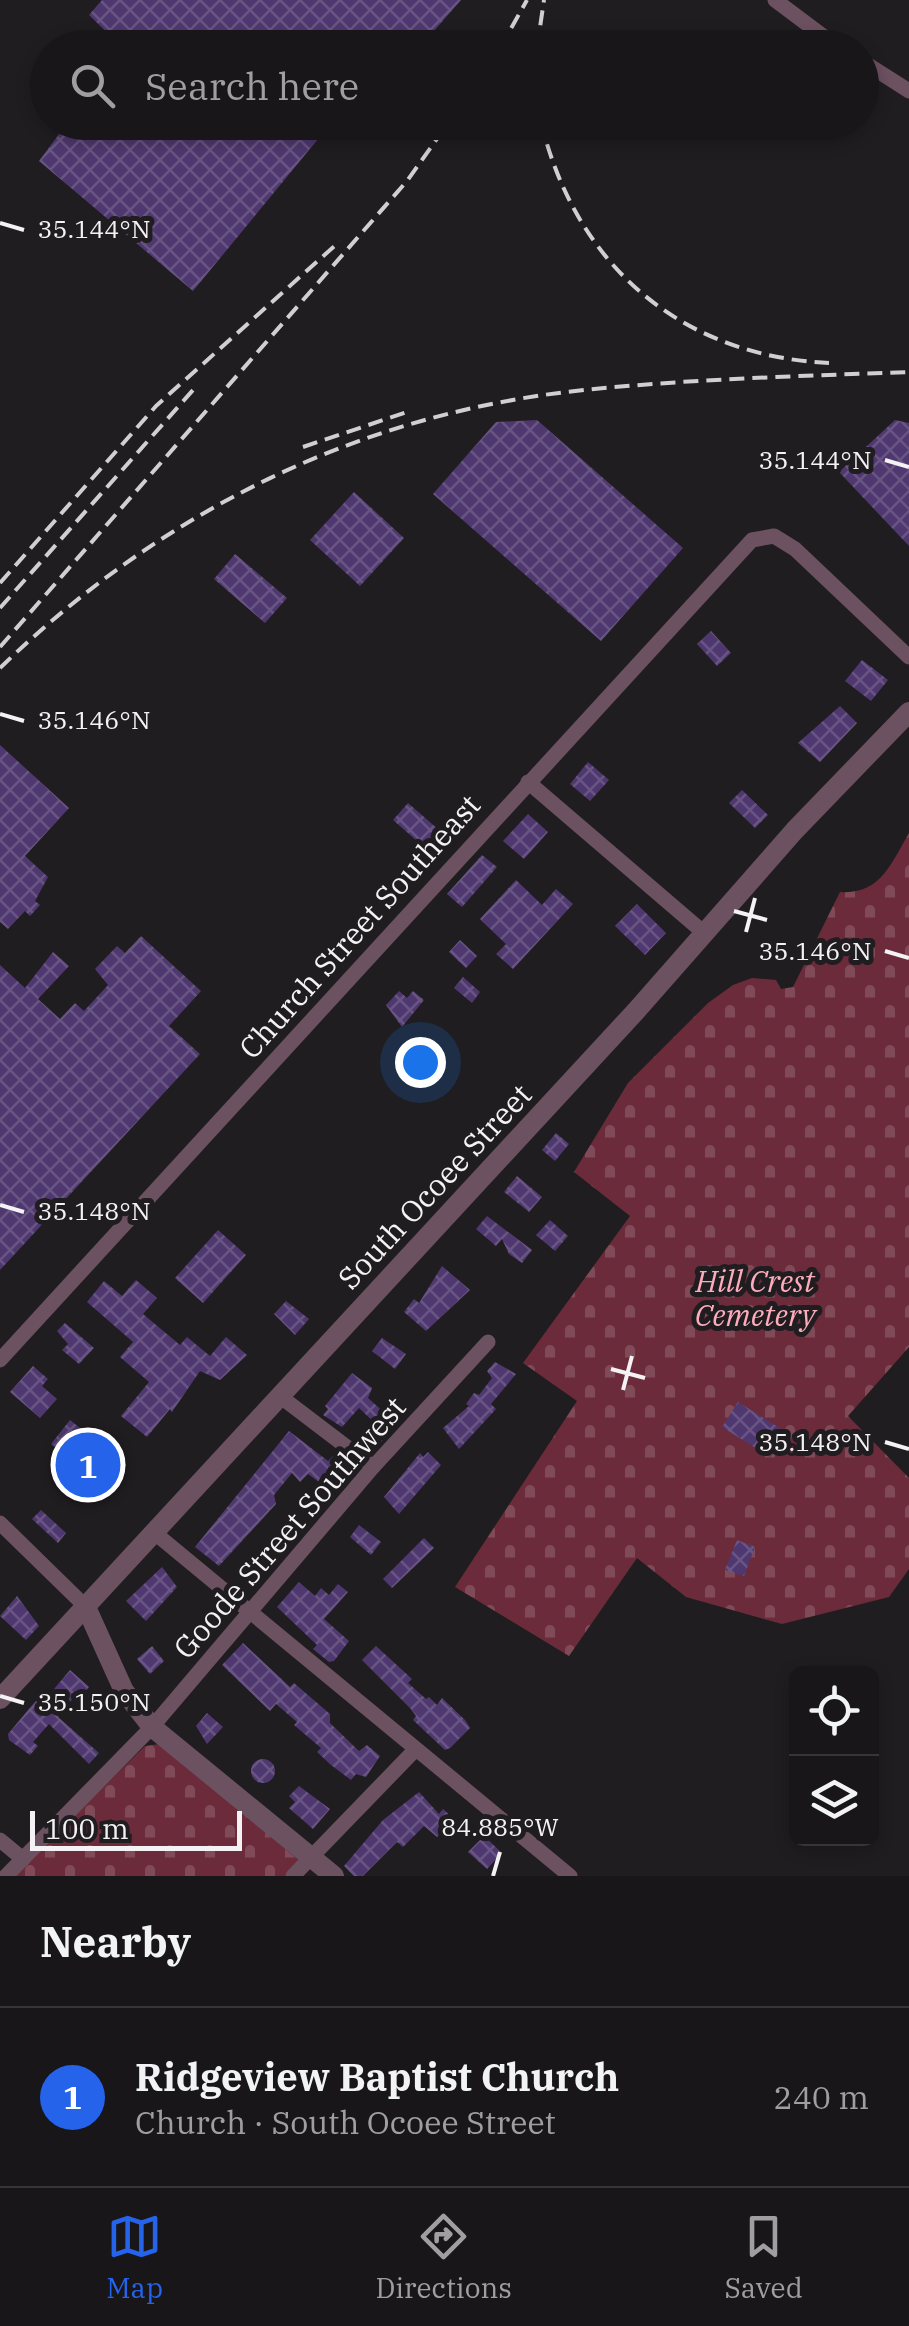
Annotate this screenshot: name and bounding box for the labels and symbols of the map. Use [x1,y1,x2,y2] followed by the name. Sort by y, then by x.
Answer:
[38,212,150,245] text: 35.144°N
[759,443,871,476] text: 35.144°N
[38,703,150,736] text: 35.146°N
[230,786,488,1066] street label: Church Street Southeast
[759,934,871,967] text: 35.146°N
[395,1037,446,1088] your location
[329,1075,539,1297] street label: South Ocoee Street
[38,1194,150,1227] text: 35.148°N
[694,1261,818,1334] park label: Hill Crest Cemetery
[164,1388,414,1666] street label: Goode Street Southwest
[759,1425,871,1458] text: 35.148°N
[56,1428,120,1502] pin: 1
[38,1685,150,1718] text: 35.150°N
[30,1806,242,1850] scale bar
[441,1810,559,1843] text: 84.885°W

